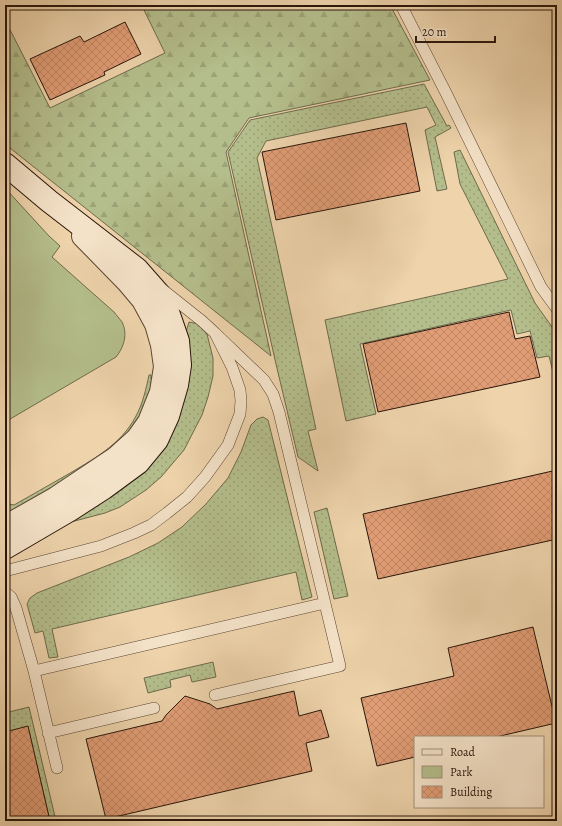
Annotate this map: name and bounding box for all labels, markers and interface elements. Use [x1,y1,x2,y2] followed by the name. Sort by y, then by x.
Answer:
[416,18,495,44] scale bar
[422,24,446,40] text: 20 m
[414,736,544,808] legend
[450,744,476,760] text: Road
[450,764,473,780] text: Park
[450,784,492,800] text: Building

